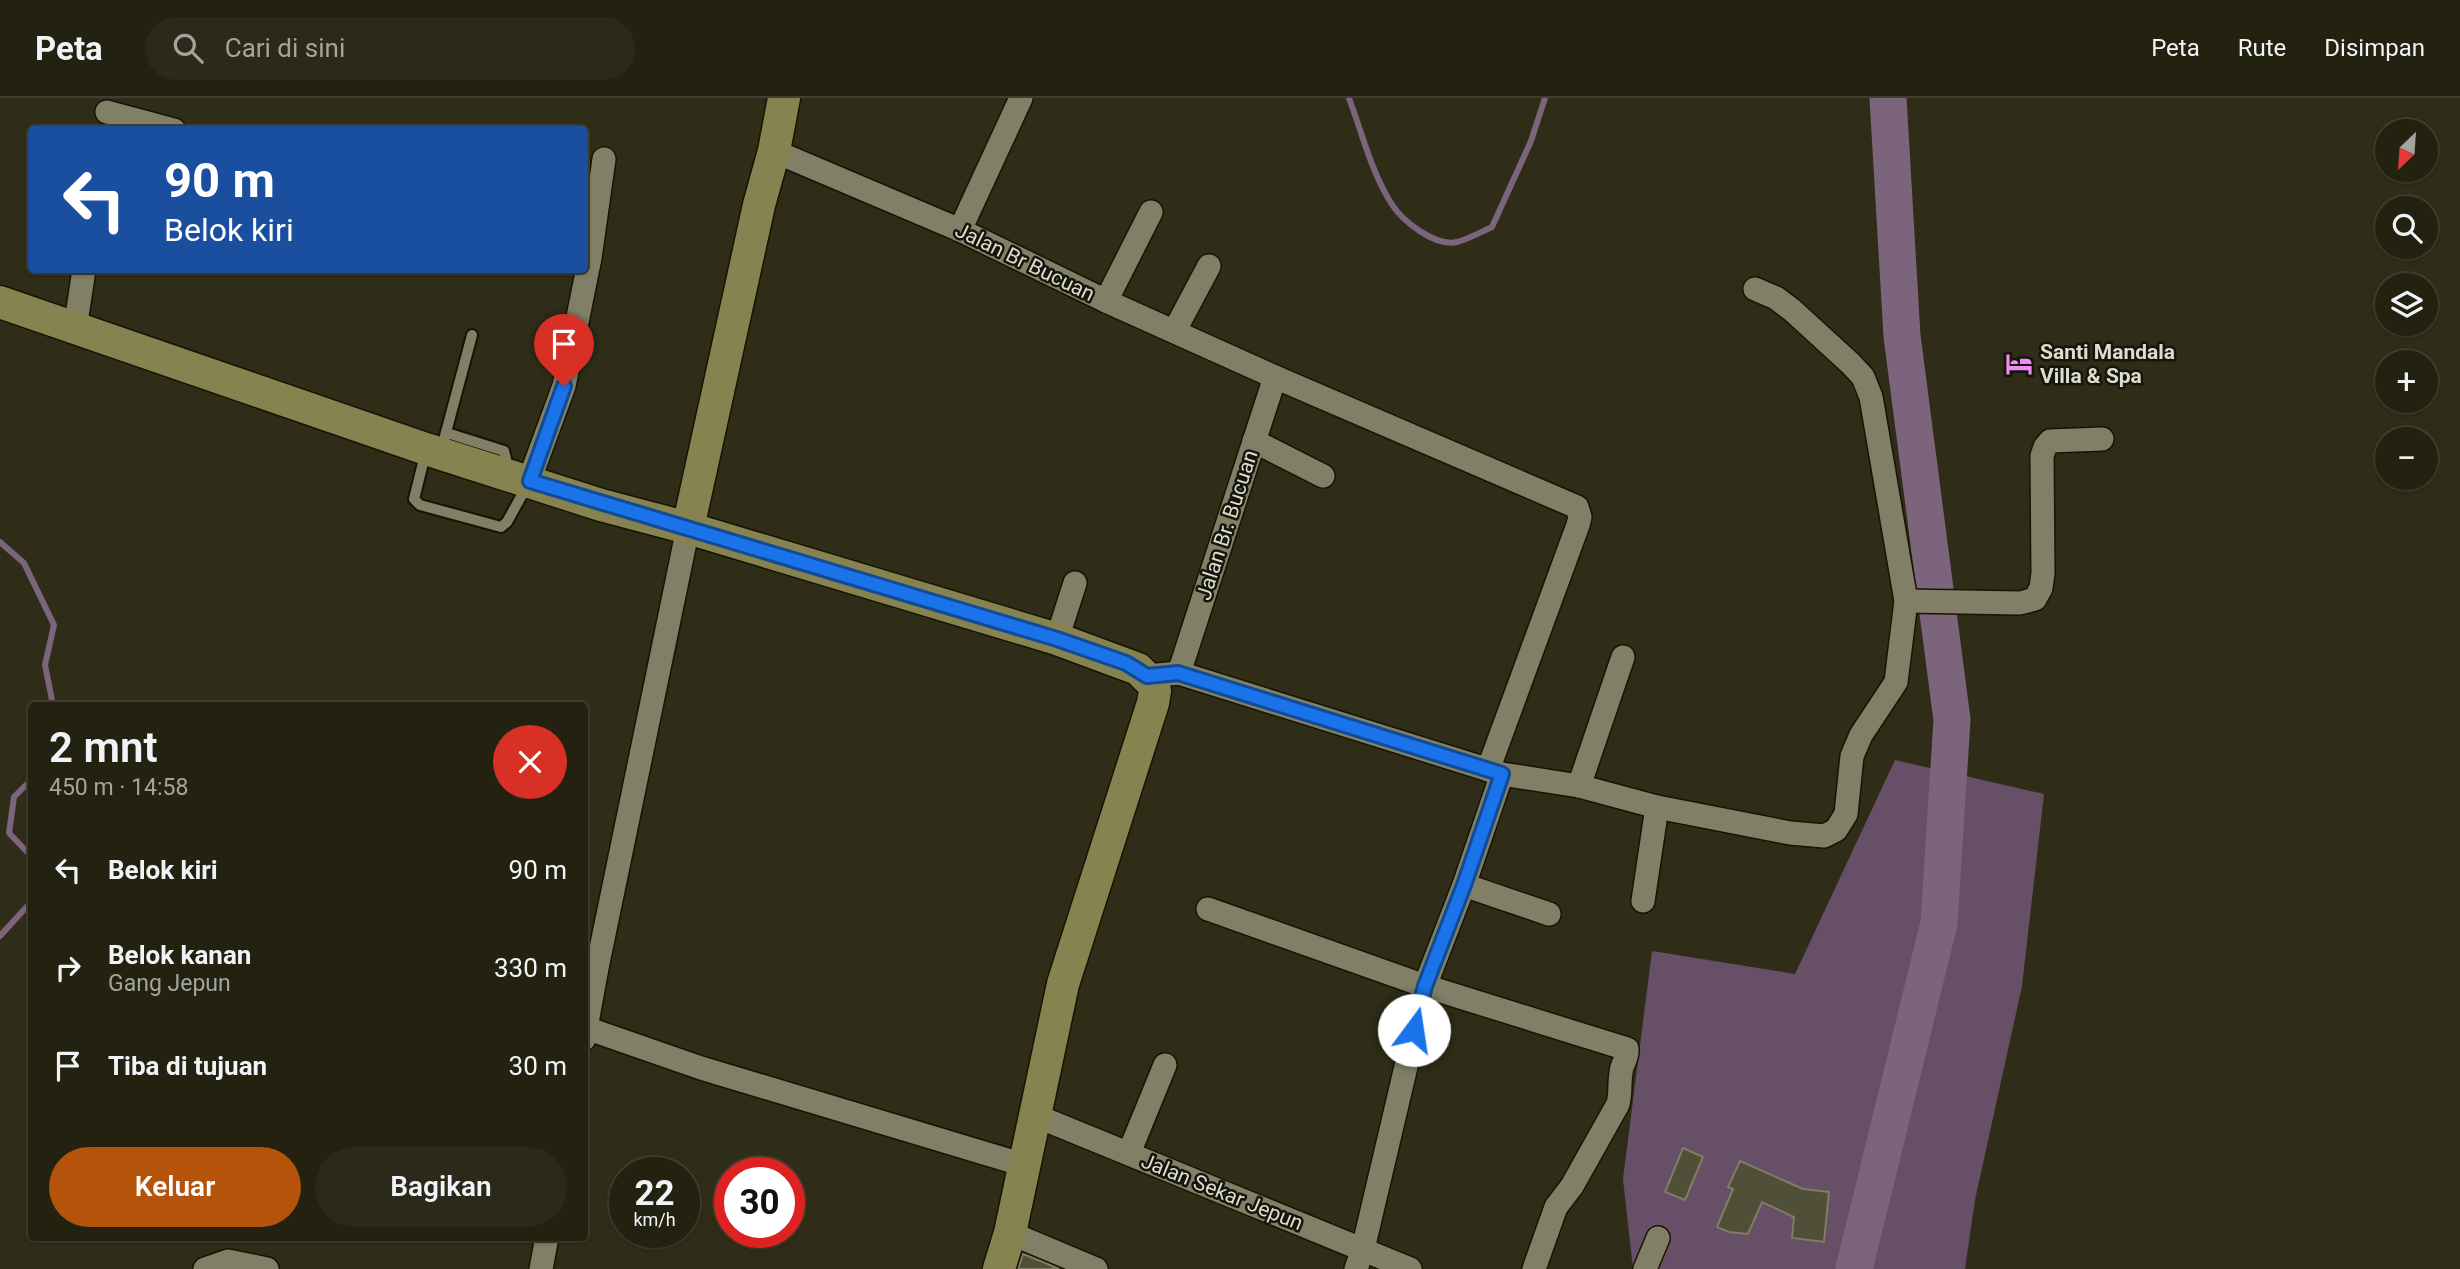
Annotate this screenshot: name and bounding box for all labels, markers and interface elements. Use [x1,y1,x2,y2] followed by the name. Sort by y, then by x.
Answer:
[145,17,635,80] search box
[35,29,103,68] text: Peta
[169,29,207,67] icon: search
[225,33,345,63] text: Cari di sini
[2151,34,2200,62] text: Peta
[2238,34,2286,62] text: Rute
[2324,34,2425,62] text: Disimpan
[2375,119,2438,182] north arrow
[2375,119,2438,490] map controls
[164,152,275,209] text: 90 m
[49,154,140,245] icon: left
[2375,196,2438,259] button: search
[164,211,294,249] text: Belok kiri
[951,218,1099,306] street label: Jalan Br Bucuan
[2375,273,2438,336] button: layers
[534,314,594,386] pin
[545,325,583,363] icon: arrive
[2040,340,2175,388] place label: Santi Mandala Villa & Spa
[2004,349,2034,379] hotel icon: Santi Mandala Villa & Spa
[2375,350,2438,413] button: +
[2375,427,2438,490] button: −
[1191,447,1263,603] street label: Jalan Br. Bucuan
[49,723,158,772] text: 2 mnt
[493,725,567,799] button: close
[49,774,188,801] text: 450 m · 14:58
[49,851,87,889] icon: left
[108,855,218,885] text: Belok kiri
[509,855,567,885] text: 90 m
[108,940,251,970] text: Belok kanan
[49,949,87,987] icon: right
[494,953,567,983] text: 330 m
[108,970,231,997] text: Gang Jepun
[1377,993,1451,1067] position arrow
[49,1047,87,1085] icon: arrive
[108,1051,267,1081] text: Tiba di tujuan
[509,1051,567,1081] text: 30 m
[49,1147,301,1227] button: Keluar
[315,1147,567,1227] button: Bagikan
[1138,1149,1306,1235] street label: Jalan Sekar Jepun
[714,1157,805,1248] speed limit sign: 30
[634,1173,675,1214] text: 22
[633,1209,676,1230] text: km/h

